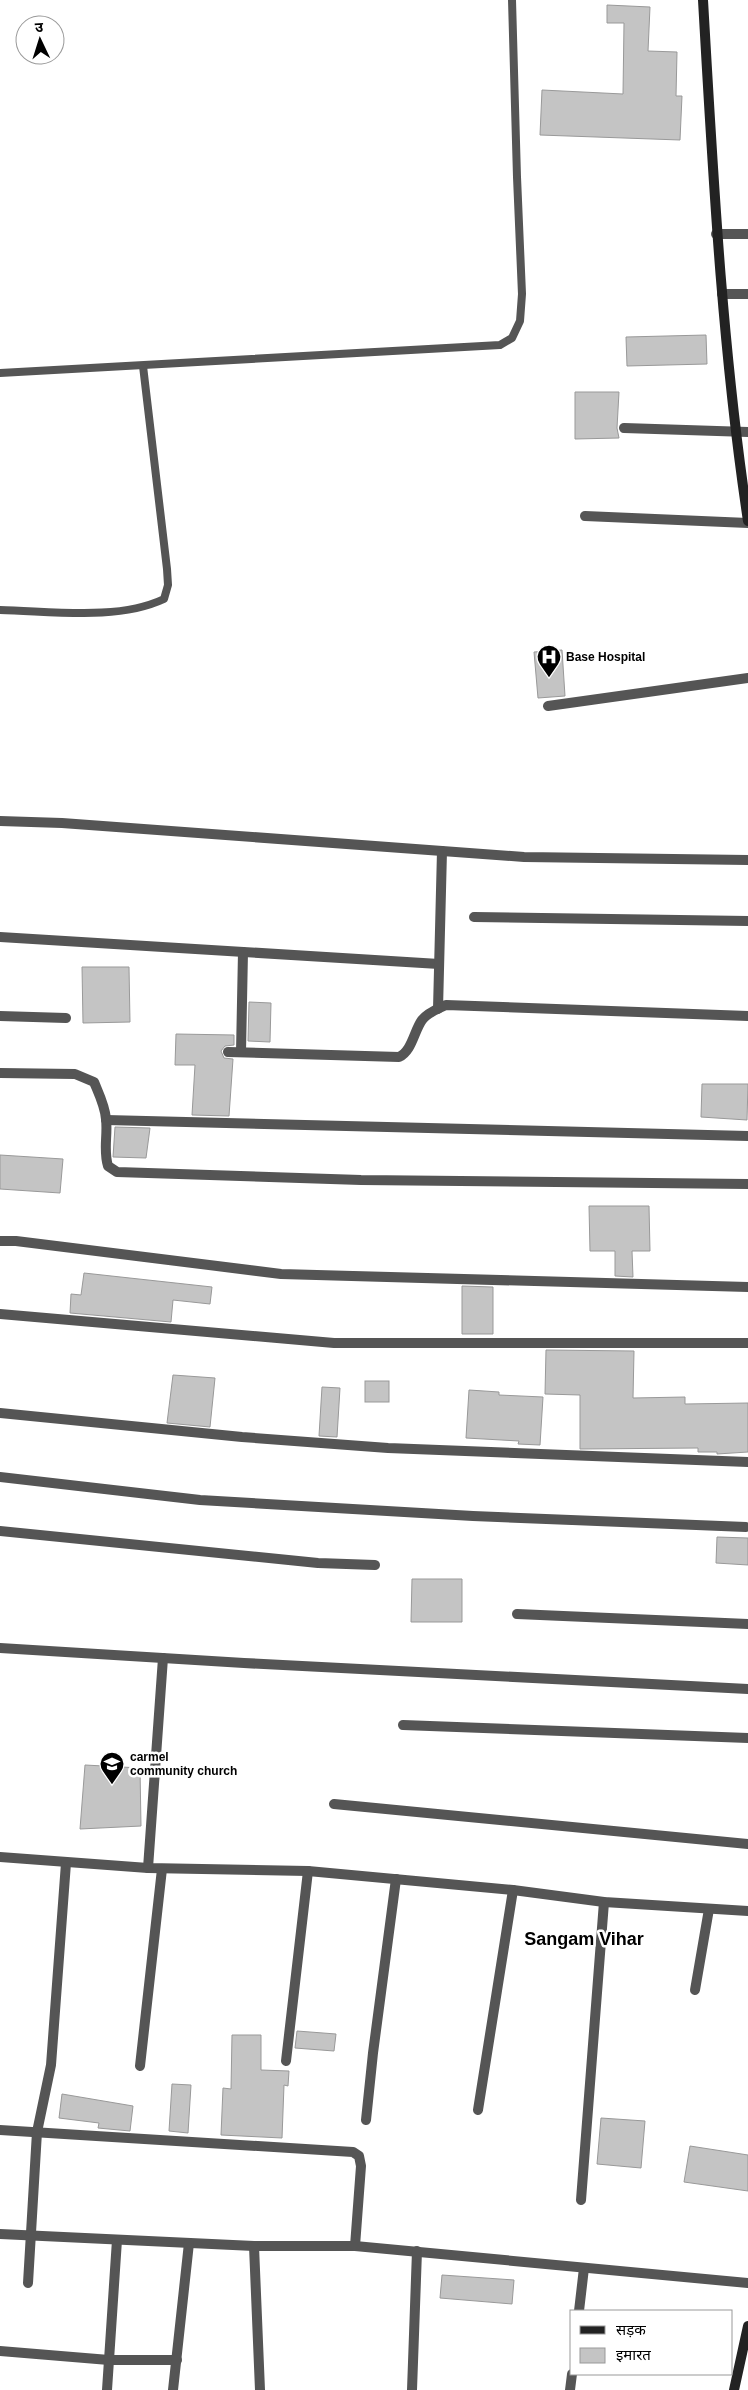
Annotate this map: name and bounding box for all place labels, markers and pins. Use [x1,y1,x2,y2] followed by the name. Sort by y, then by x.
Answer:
[536,644,562,678] hospital icon: Base Hospital
[566,650,645,664] place label: Base Hospital
[130,1750,237,1778] place label: carmel community church
[99,1751,125,1785] school or university icon: carmel community church

